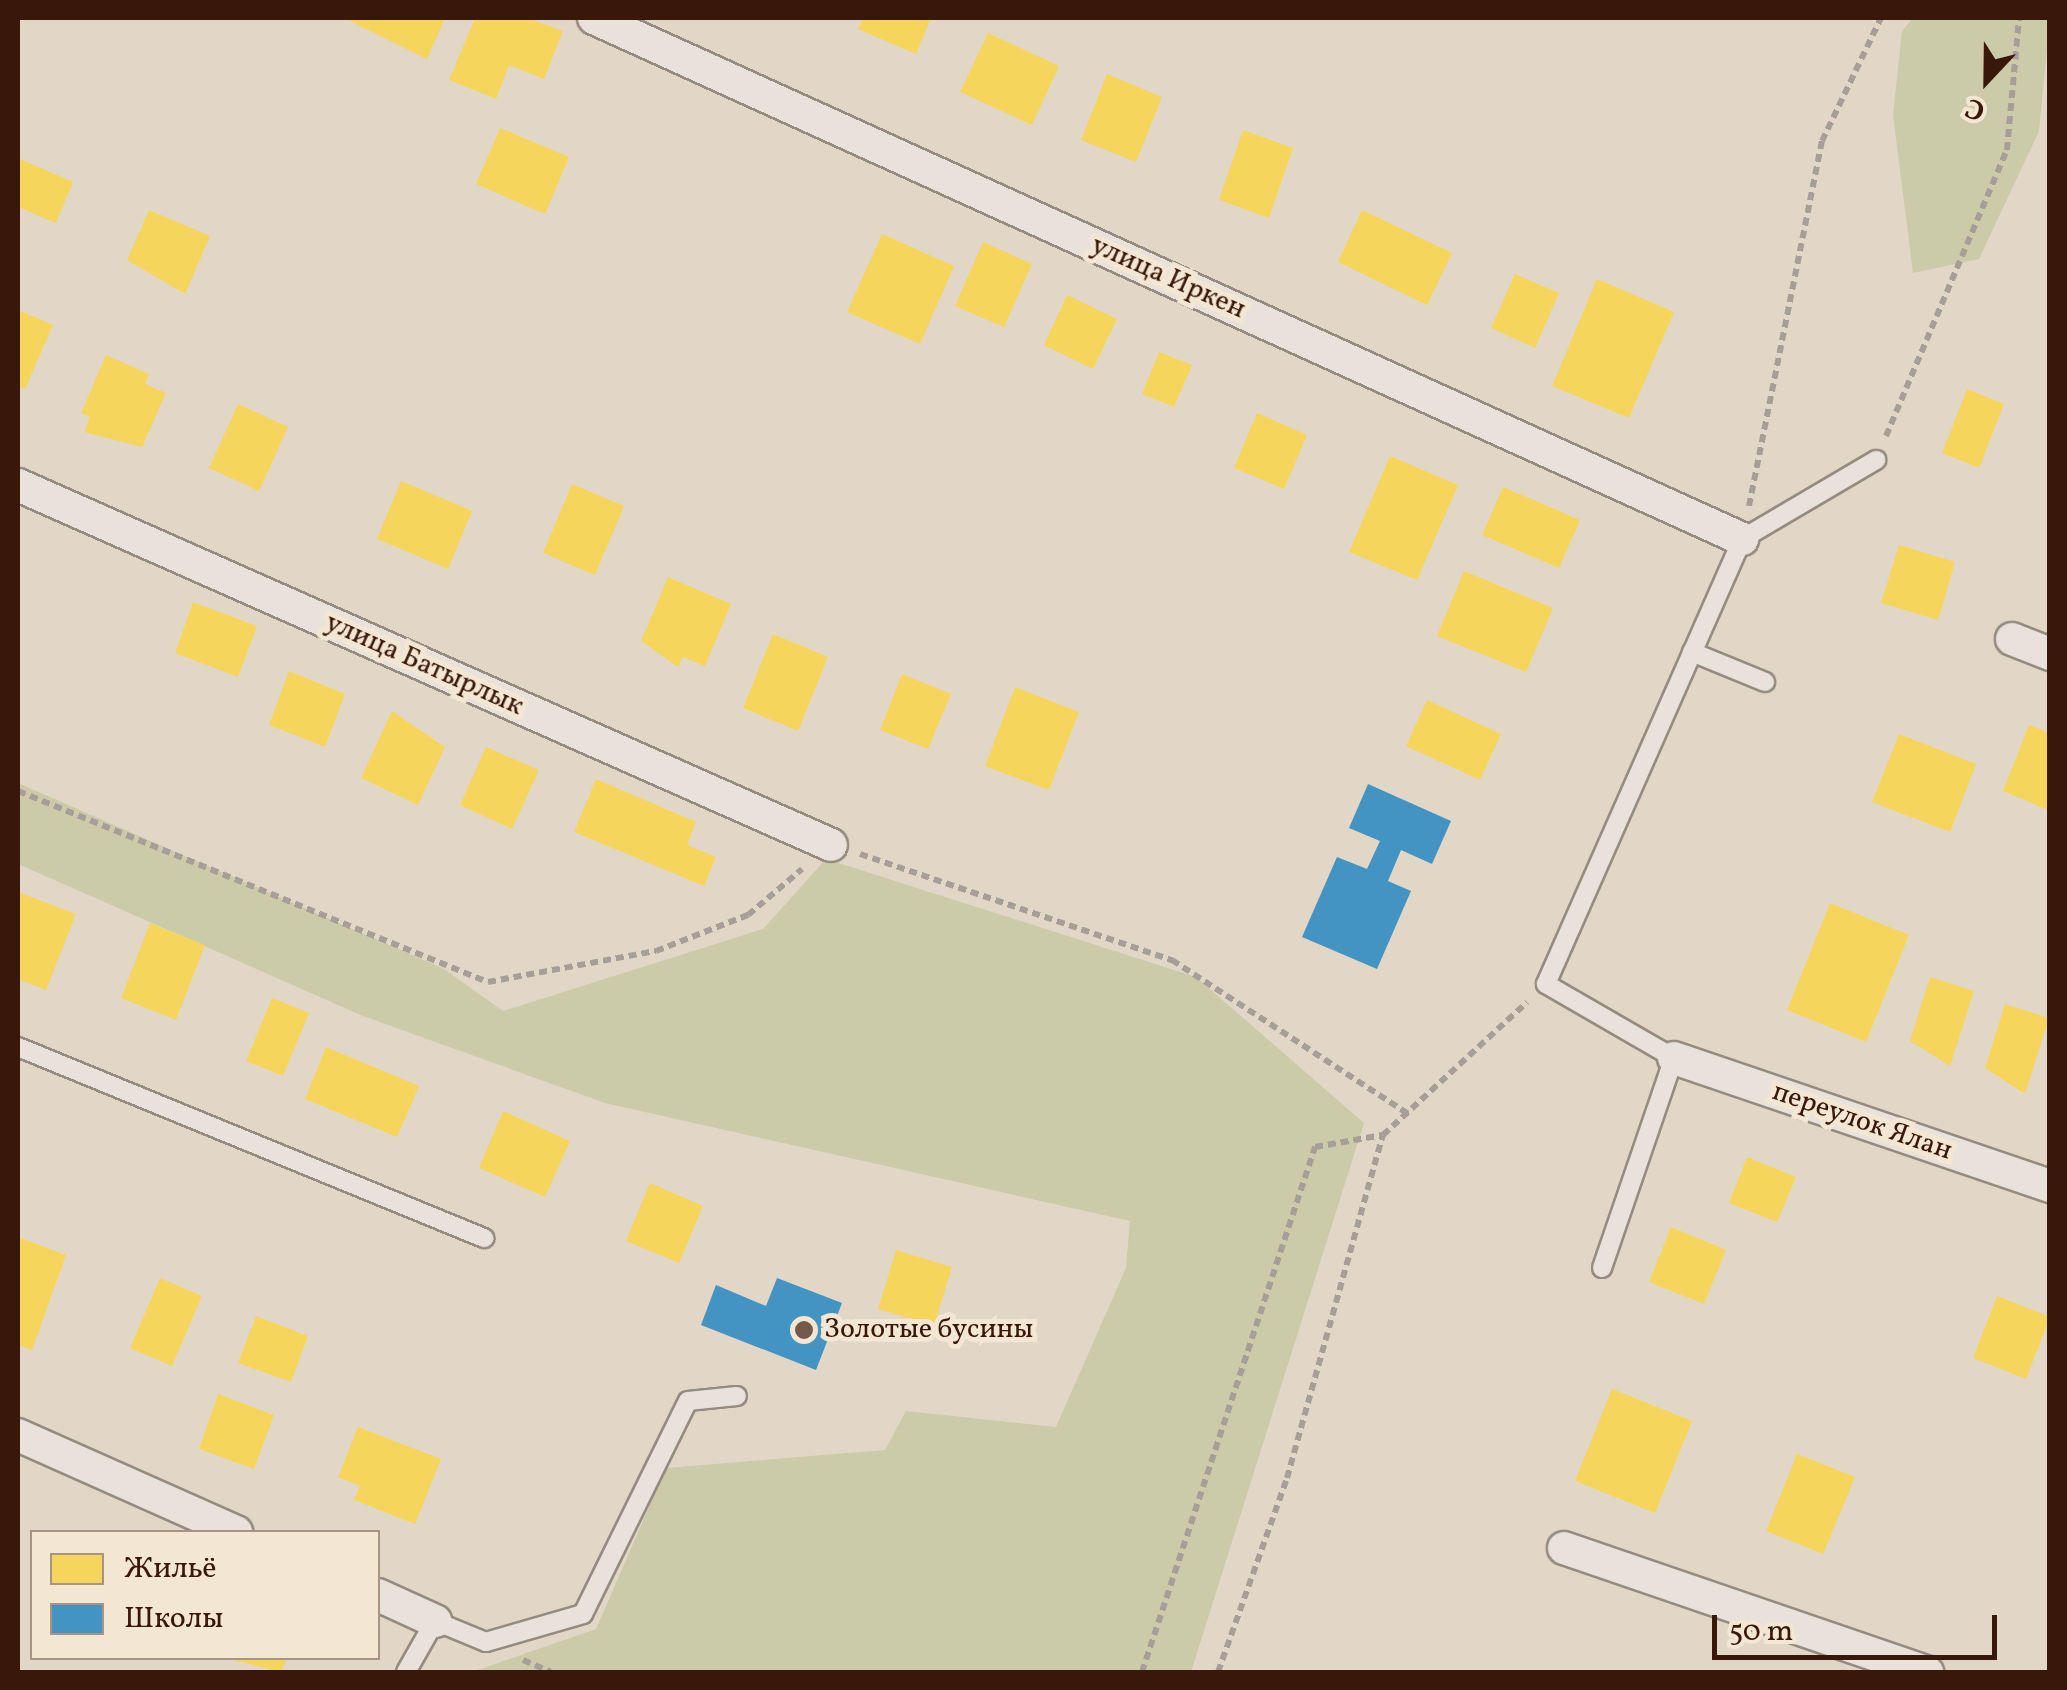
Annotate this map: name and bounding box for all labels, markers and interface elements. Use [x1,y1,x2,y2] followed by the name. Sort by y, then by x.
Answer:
[1937,30,2037,130] north arrow
[1960,87,1991,130] text: С
[1086,229,1250,327] street label: улица Иркен
[320,606,528,724] street label: улица Батырлык
[1768,1076,1956,1168] street label: переулок Ялан
[824,1313,1033,1347] place label: Золотые бусины
[793,1319,815,1341] marker: Золотые бусины
[30,1530,380,1660] legend
[124,1548,217,1590] text: Жильё
[1717,1595,2002,1657] scale bar
[124,1598,223,1640] text: Школы
[1729,1611,1793,1653] text: 50 m

